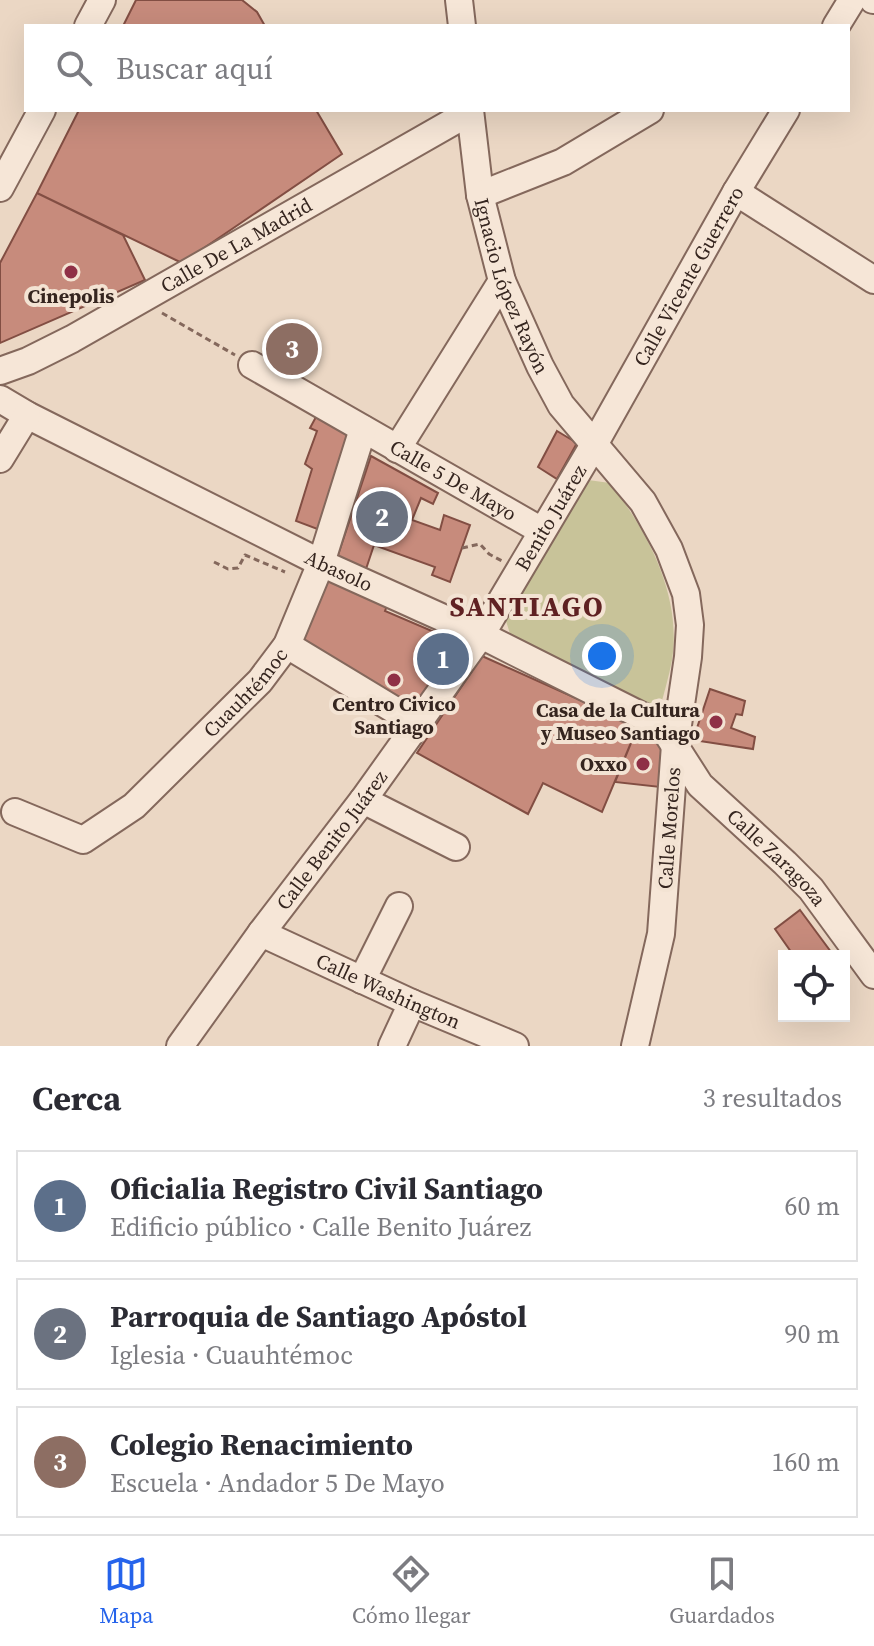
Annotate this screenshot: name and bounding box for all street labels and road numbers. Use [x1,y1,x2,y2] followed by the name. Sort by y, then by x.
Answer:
[627,181,751,372] street label: Calle Vicente Guerrero
[155,191,318,300] street label: Calle De La Madrid
[467,195,556,379] street label: Ignacio López Rayón
[385,433,522,528] street label: Calle 5 De Mayo
[508,459,593,576] street label: Benito Juárez
[300,543,377,598] street label: Abasolo
[197,642,294,744] street label: Cuauhtémoc
[270,764,394,916] street label: Calle Benito Juárez
[651,766,687,890] street label: Calle Morelos
[721,802,834,913] street label: Calle Zaragoza
[312,946,465,1036] street label: Calle Washington

